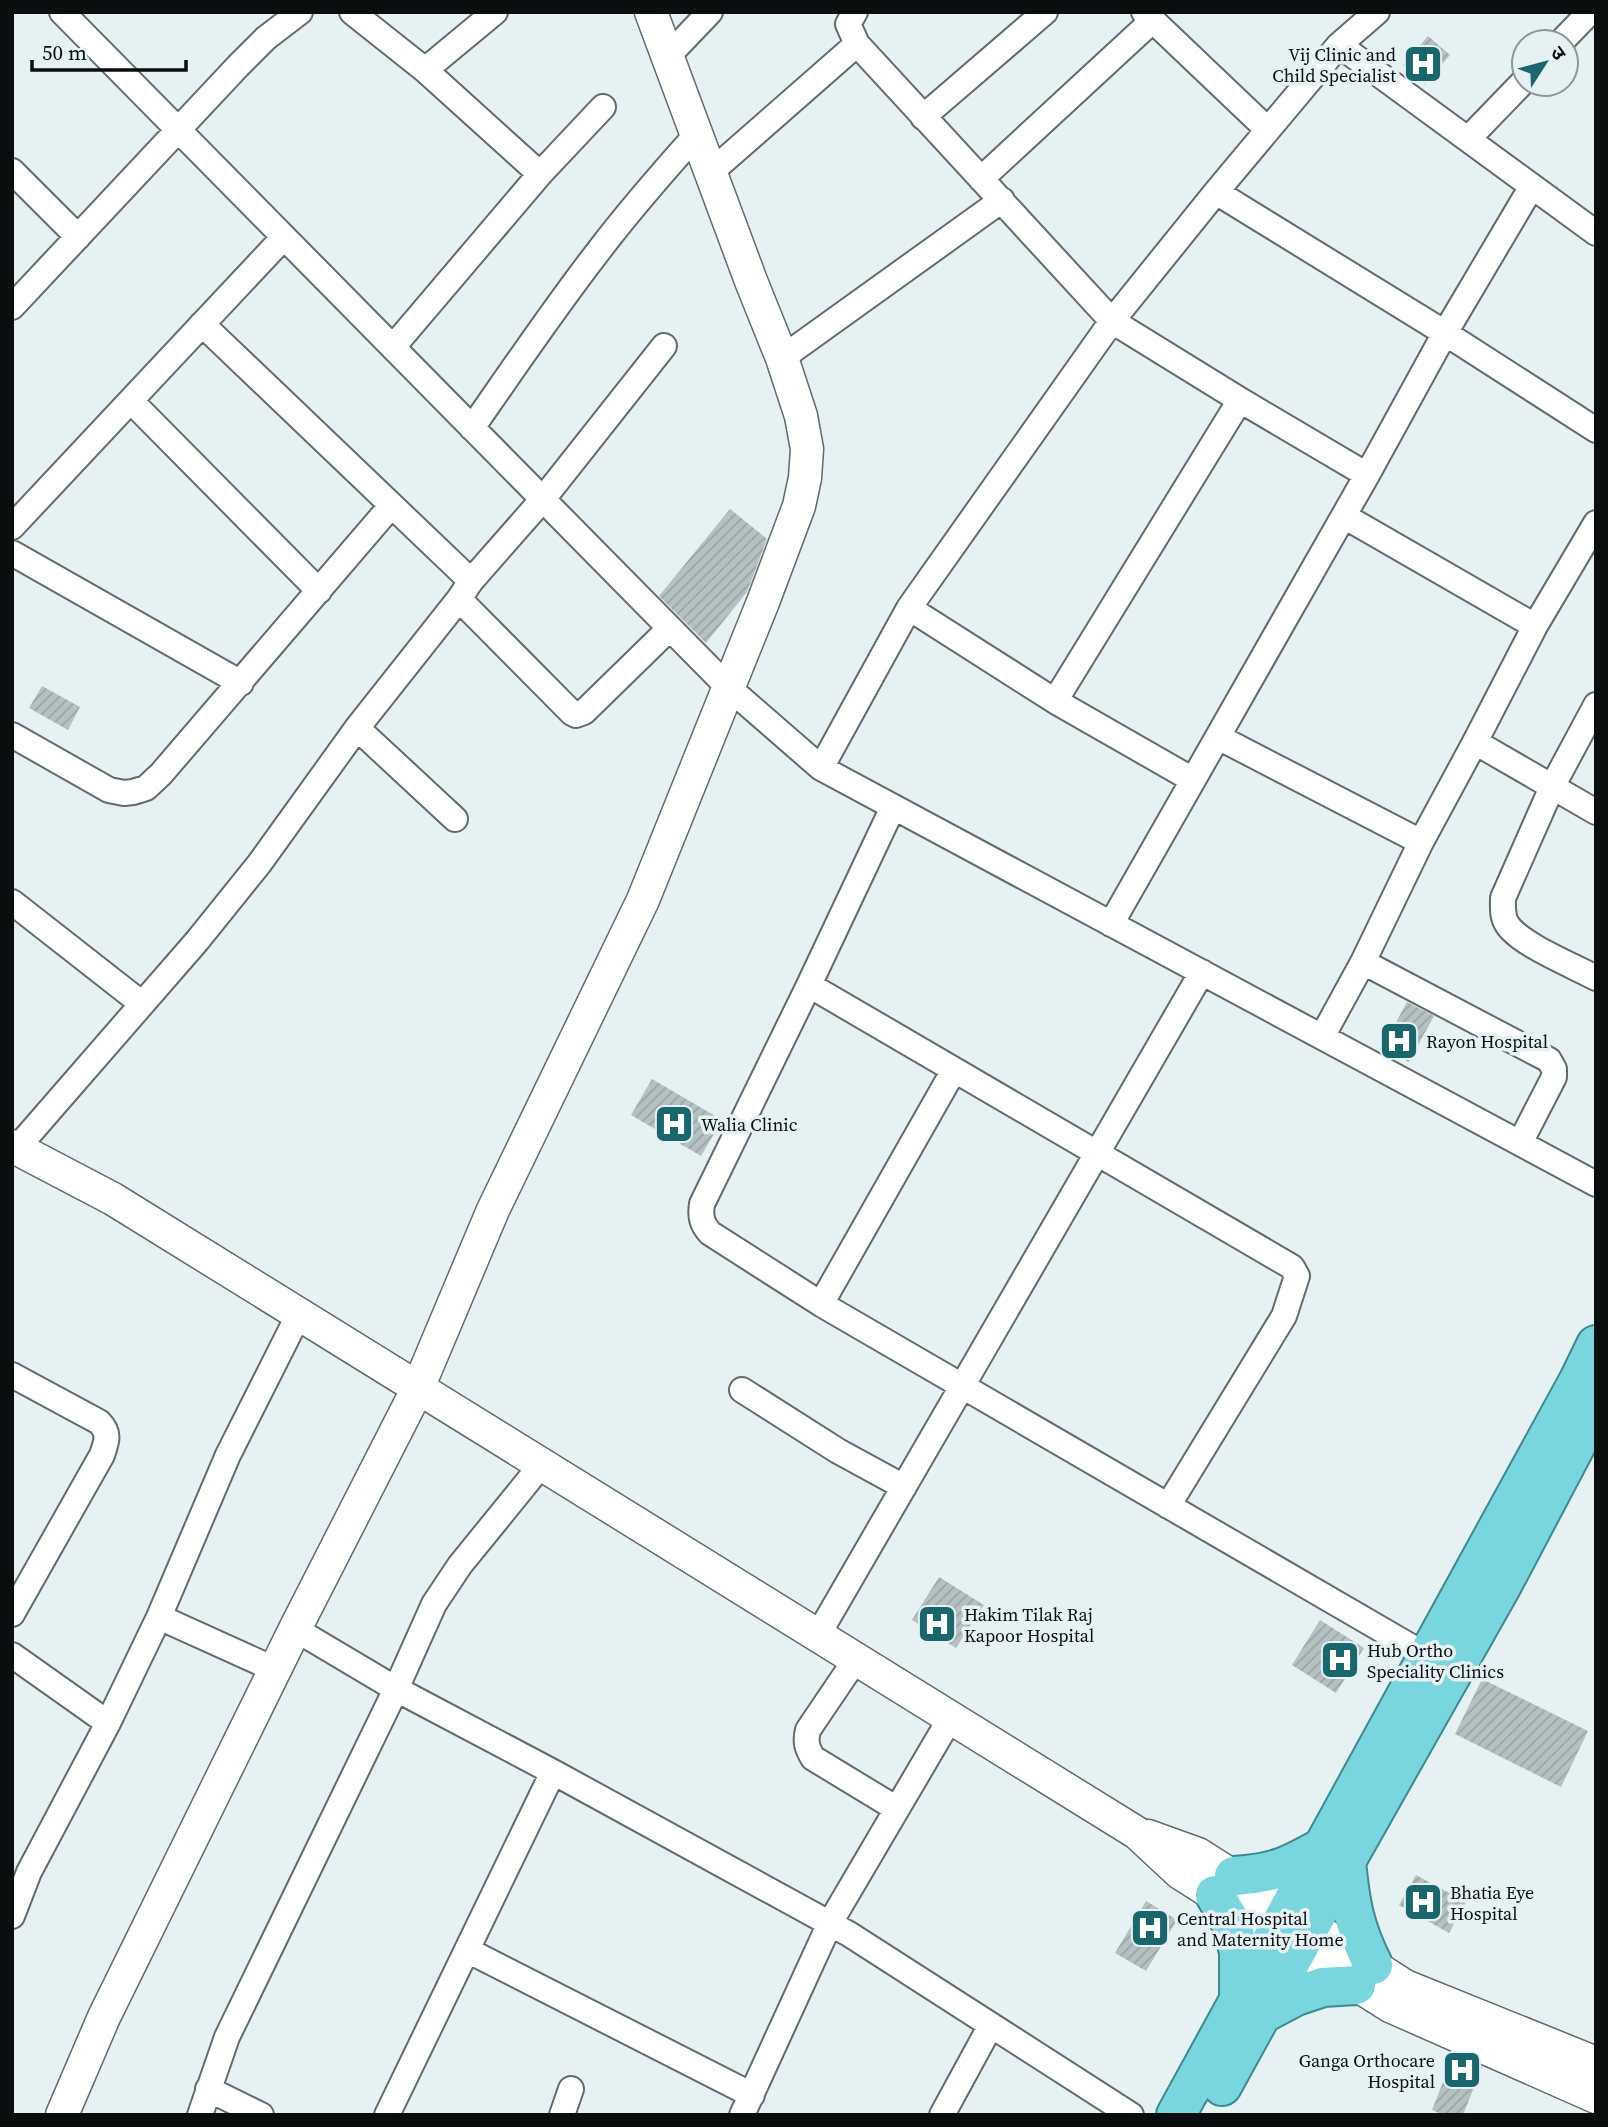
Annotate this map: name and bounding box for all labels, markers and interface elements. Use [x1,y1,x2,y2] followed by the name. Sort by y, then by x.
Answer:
[32,28,186,72] scale bar
[1510,28,1580,98] north arrow
[42,38,87,67] text: 50 m
[1545,41,1573,66] text: उ
[1272,42,1396,88] place label: Vij Clinic and Child Specialist
[1402,43,1444,85] hospital icon: Vij Clinic and Child Specialist
[1378,1020,1420,1062] hospital icon: Rayon Hospital
[1426,1029,1548,1054] place label: Rayon Hospital
[653,1103,695,1145] hospital icon: Walia Clinic
[701,1112,798,1137] place label: Walia Clinic
[964,1602,1094,1648] place label: Hakim Tilak Raj Kapoor Hospital
[916,1603,958,1645] hospital icon: Hakim Tilak Raj Kapoor Hospital
[1367,1638,1504,1684] place label: Hub Ortho Speciality Clinics
[1319,1639,1361,1681] hospital icon: Hub Ortho Speciality Clinics
[1450,1880,1534,1926] place label: Bhatia Eye Hospital
[1402,1881,1444,1923] hospital icon: Bhatia Eye Hospital
[1177,1906,1344,1952] place label: Central Hospital and Maternity Home
[1129,1907,1171,1949] hospital icon: Central Hospital and Maternity Home
[1299,2048,1435,2094] place label: Ganga Orthocare Hospital
[1441,2049,1483,2091] hospital icon: Ganga Orthocare Hospital

